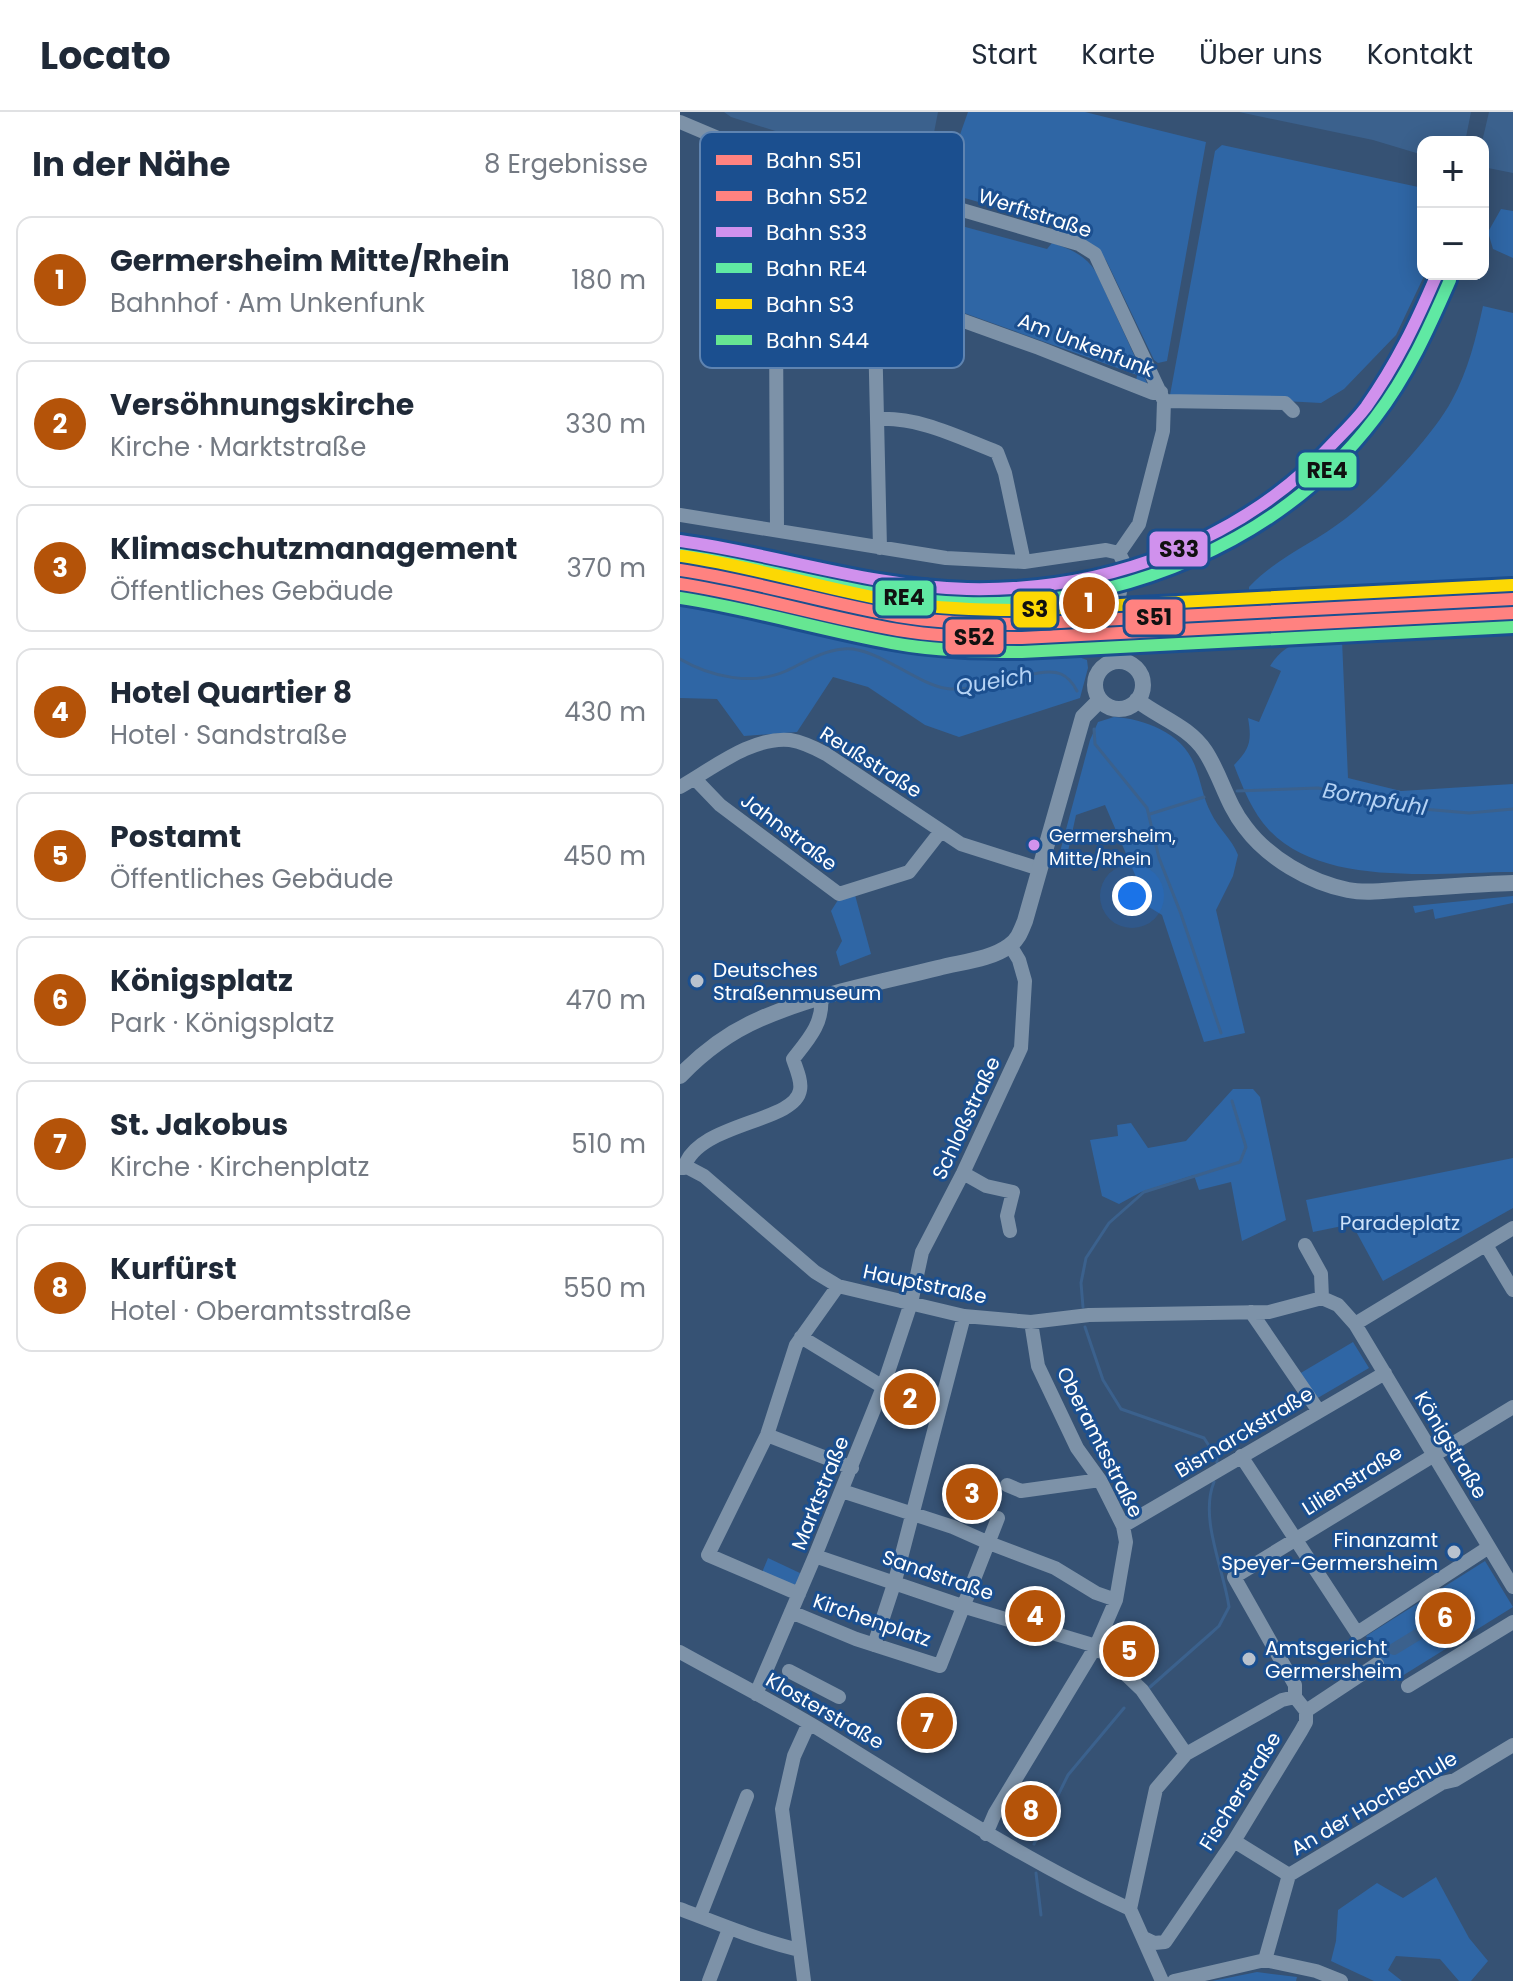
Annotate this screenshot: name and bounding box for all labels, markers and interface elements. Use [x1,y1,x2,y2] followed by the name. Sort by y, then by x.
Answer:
[40,29,171,82] text: Locato
[971,35,1037,74] text: Start
[1081,35,1155,74] text: Karte
[1199,35,1323,74] text: Über uns
[1367,35,1473,74] text: Kontakt
[700,132,964,368] legend
[1417,136,1489,280] map controls
[1417,136,1489,208] button: +
[32,140,230,188] text: In der Nähe
[766,145,862,176] text: Bahn S51
[484,146,648,182] text: 8 Ergebnisse
[766,181,868,212] text: Bahn S52
[975,181,1095,245] street label: Werftstraße
[1417,208,1489,280] button: −
[766,217,867,248] text: Bahn S33
[110,239,510,282] text: Germersheim Mitte/Rhein
[766,253,867,284] text: Bahn RE4
[55,262,65,298] text: 1
[571,262,646,298] text: 180 m
[110,285,425,321] text: Bahnhof · Am Unkenfunk
[766,289,854,320] text: Bahn S3
[1014,306,1159,384] street label: Am Unkenfunk
[766,325,869,356] text: Bahn S44
[110,383,414,426] text: Versöhnungskirche
[53,406,67,442] text: 2
[565,406,646,442] text: 330 m
[110,429,366,465] text: Kirche · Marktstraße
[1297,451,1358,489] line badge: RE4
[1306,455,1348,486] text: RE4
[110,527,517,570] text: Klimaschutzmanagement
[1148,530,1209,568] line badge: S33
[1159,534,1199,565] text: S33
[52,550,68,586] text: 3
[566,550,646,586] text: 370 m
[110,573,393,609] text: Öffentliches Gebäude
[1063,573,1115,633] pin: 1
[874,579,935,617] line badge: RE4
[883,582,925,613] text: RE4
[1012,590,1058,629] line badge: S3
[1022,594,1048,625] text: S3
[1124,598,1184,636] line badge: S51
[1136,602,1172,633] text: S51
[944,618,1005,656] line badge: S52
[954,622,994,653] text: S52
[953,659,1035,703] water label: Queich
[110,671,352,714] text: Hotel Quartier 8
[51,694,69,730] text: 4
[564,694,646,730] text: 430 m
[110,717,347,753] text: Hotel · Sandstraße
[815,719,927,805] street label: Reußstraße
[1320,775,1430,824] water label: Bornpfuhl
[735,786,843,878] street label: Jahnstraße
[110,815,241,858] text: Postamt
[1049,823,1176,871] place label: Germersheim, Mitte/Rhein
[1026,837,1042,853] marker: Germersheim, Mitte/Rhein
[52,838,68,874] text: 5
[563,838,646,874] text: 450 m
[110,861,393,897] text: Öffentliches Gebäude
[1112,876,1152,916] your location
[713,956,881,1007] place label: Deutsches Straßenmuseum
[110,959,293,1002] text: Königsplatz
[688,972,706,990] marker: Deutsches Straßenmuseum
[52,982,68,1018] text: 6
[565,982,646,1018] text: 470 m
[110,1005,334,1041] text: Park · Königsplatz
[925,1052,1007,1184] street label: Schloßstraße
[110,1103,288,1146] text: St. Jakobus
[53,1126,67,1162] text: 7
[571,1126,646,1162] text: 510 m
[110,1149,369,1185] text: Kirche · Kirchenplatz
[1340,1209,1460,1237] park label: Paradeplatz
[110,1247,237,1290] text: Kurfürst
[861,1257,989,1311] street label: Hauptstraße
[52,1270,68,1306] text: 8
[563,1270,646,1306] text: 550 m
[110,1293,411,1329] text: Hotel · Oberamtsstraße
[1050,1362,1150,1522] street label: Oberamtsstraße
[884,1369,936,1429] pin: 2
[1170,1380,1318,1484] street label: Bismarckstraße
[1408,1386,1494,1504] street label: Königstraße
[784,1432,856,1554] street label: Marktstraße
[1297,1438,1407,1522] street label: Lilienstraße
[946,1464,998,1524] pin: 3
[1221,1526,1438,1577] place label: Finanzamt Speyer-Germersheim
[878,1543,998,1607] street label: Sandstraße
[1445,1543,1463,1561] marker: Finanzamt Speyer-Germersheim
[1009,1586,1061,1646] pin: 4
[809,1587,935,1653] street label: Kirchenplatz
[1419,1588,1471,1648] pin: 6
[1103,1621,1155,1681] pin: 5
[1265,1634,1402,1685] place label: Amtsgericht Germersheim
[1240,1650,1258,1668] marker: Amtsgericht Germersheim
[761,1666,889,1756] street label: Klosterstraße
[901,1693,953,1753] pin: 7
[1192,1726,1288,1856] street label: Fischerstraße
[1286,1744,1462,1862] street label: An der Hochschule
[1005,1781,1057,1841] pin: 8

